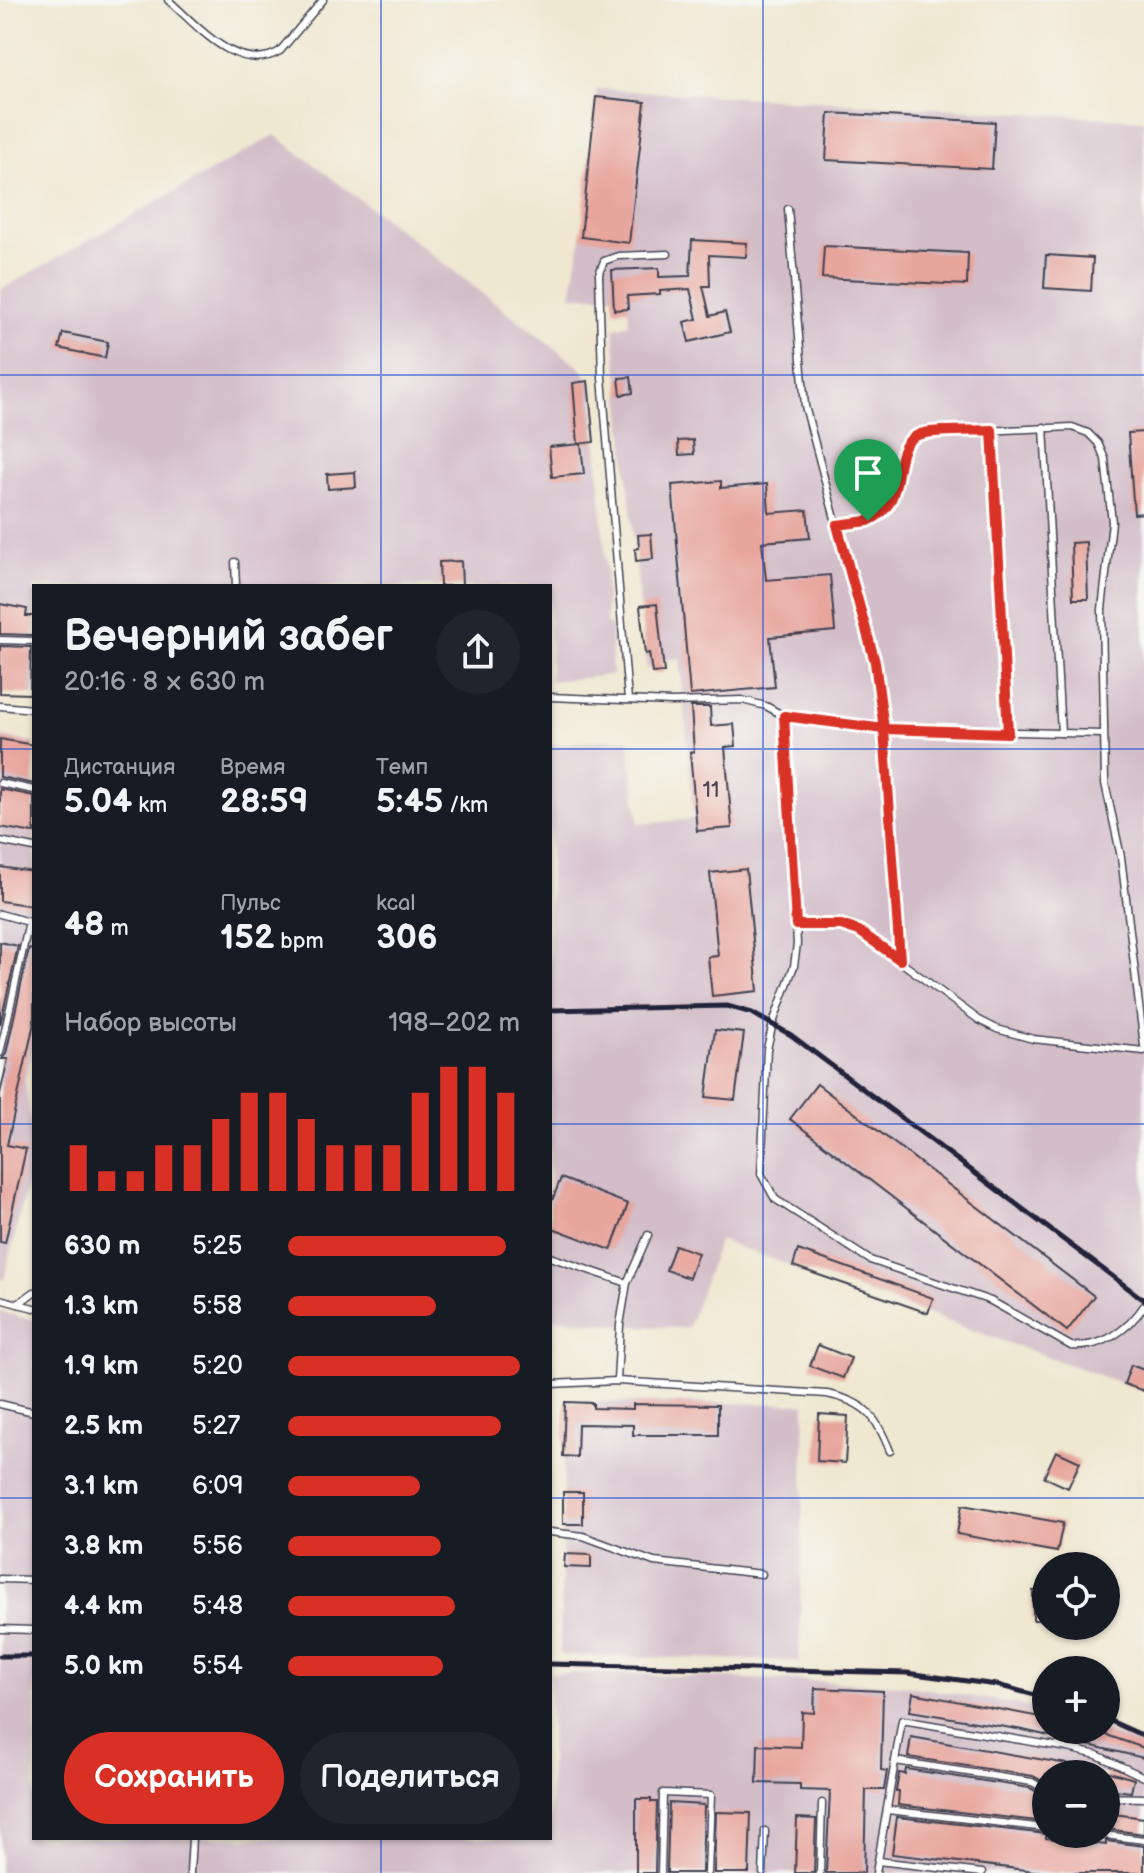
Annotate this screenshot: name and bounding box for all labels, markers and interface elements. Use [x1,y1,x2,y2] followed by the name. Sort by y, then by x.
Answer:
[834,439,902,521] pin
[846,451,890,495] icon: arrive
[64,610,393,663] text: Вечерний забег
[436,610,520,694] button: share
[64,667,265,698] text: 20:16 · 8 × 630 m
[64,754,175,781] text: Дистанция
[220,754,285,781] text: Время
[376,754,428,781] text: Темп
[702,777,720,804] house number: 11
[64,781,132,822] text: 5.04
[220,781,309,822] text: 28:59
[376,781,443,822] text: 5:45
[132,792,167,819] text: km
[443,792,488,819] text: /km
[220,890,281,917] text: Пульс
[376,890,415,917] text: kcal
[64,904,104,945] text: 48
[104,915,129,942] text: m
[220,917,274,958] text: 152
[376,917,438,958] text: 306
[274,928,324,955] text: bpm
[64,1008,237,1039] text: Набор высоты
[388,1008,520,1039] text: 198–202 m
[64,1231,140,1262] text: 630 m
[192,1231,242,1262] text: 5:25
[64,1291,139,1322] text: 1.3 km
[192,1291,242,1322] text: 5:58
[64,1351,139,1382] text: 1.9 km
[192,1351,243,1382] text: 5:20
[64,1411,143,1442] text: 2.5 km
[192,1411,240,1442] text: 5:27
[64,1471,139,1502] text: 3.1 km
[192,1471,243,1502] text: 6:09
[64,1531,143,1562] text: 3.8 km
[192,1531,243,1562] text: 5:56
[1032,1552,1120,1848] map controls
[1032,1552,1120,1640] button: locate
[64,1591,143,1622] text: 4.4 km
[192,1591,243,1622] text: 5:48
[64,1651,144,1682] text: 5.0 km
[192,1651,243,1682] text: 5:54
[1032,1656,1120,1744] button: +
[64,1732,284,1824] button: Сохранить
[300,1732,520,1824] button: Поделиться
[1032,1760,1120,1848] button: −

